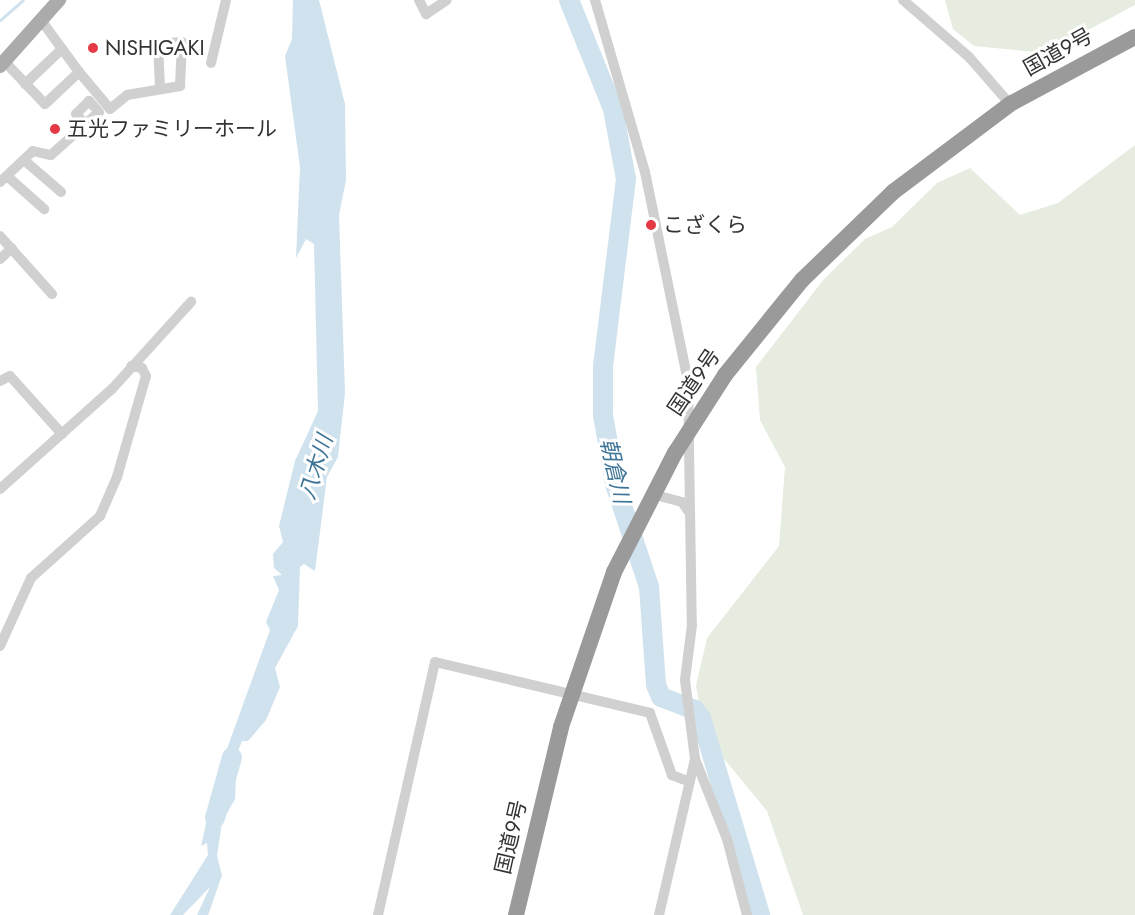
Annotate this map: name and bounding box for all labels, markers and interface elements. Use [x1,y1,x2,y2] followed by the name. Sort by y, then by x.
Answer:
[1019,23,1097,81] street label: 国道9号
[105,35,205,61] place label: NISHIGAKI
[86,41,100,55] marker: NISHIGAKI
[67,116,277,142] place label: 五光ファミリーホール
[48,122,62,136] marker: 五光ファミリーホール
[663,212,747,238] place label: こざくら
[644,218,658,232] marker: こざくら
[663,344,725,420] street label: 国道9号
[294,432,338,502] water label: 八木川
[595,436,635,506] water label: 朝倉川
[490,798,532,876] street label: 国道9号

